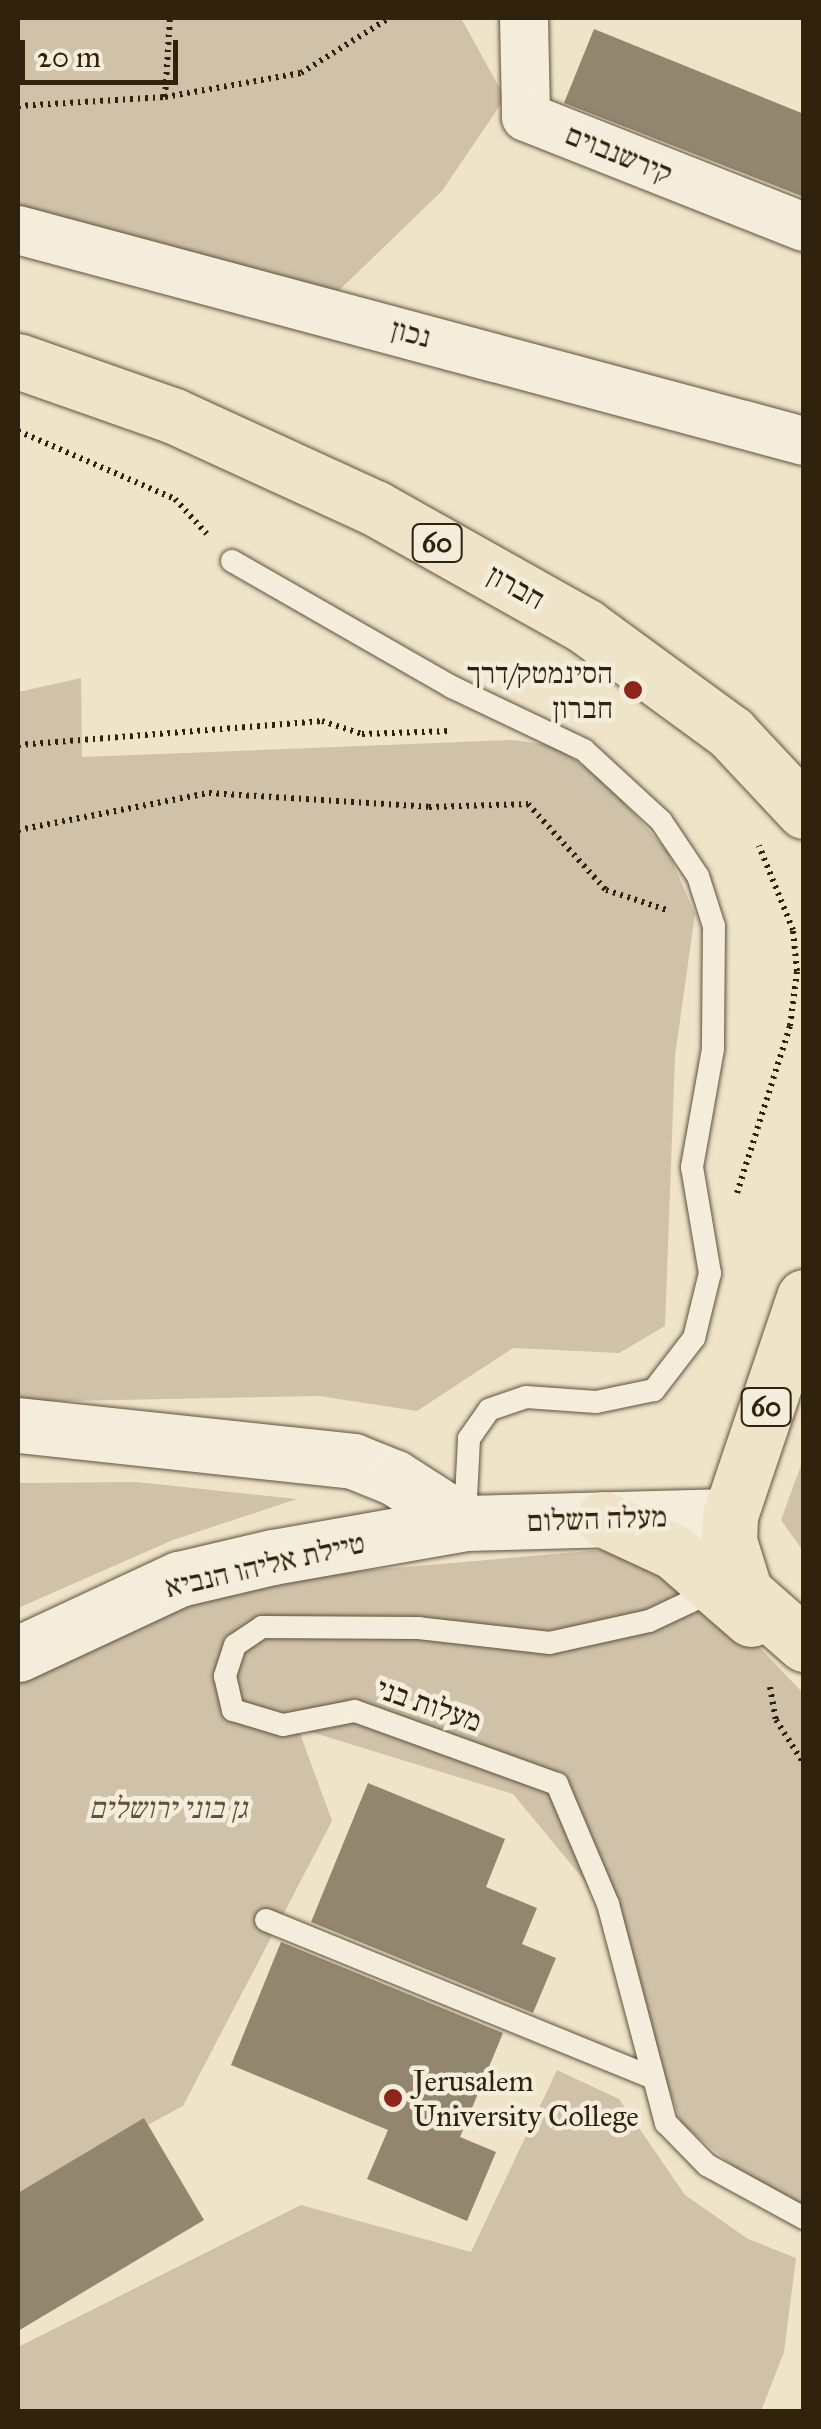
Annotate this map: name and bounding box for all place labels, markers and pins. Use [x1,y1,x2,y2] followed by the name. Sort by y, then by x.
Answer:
[466,655,613,726] place label: הסינמטק/דרך חברון
[622,679,644,701] marker: הסינמטק/דרך חברון
[413,2063,639,2134] place label: Jerusalem University College
[382,2087,404,2109] marker: Jerusalem University College

